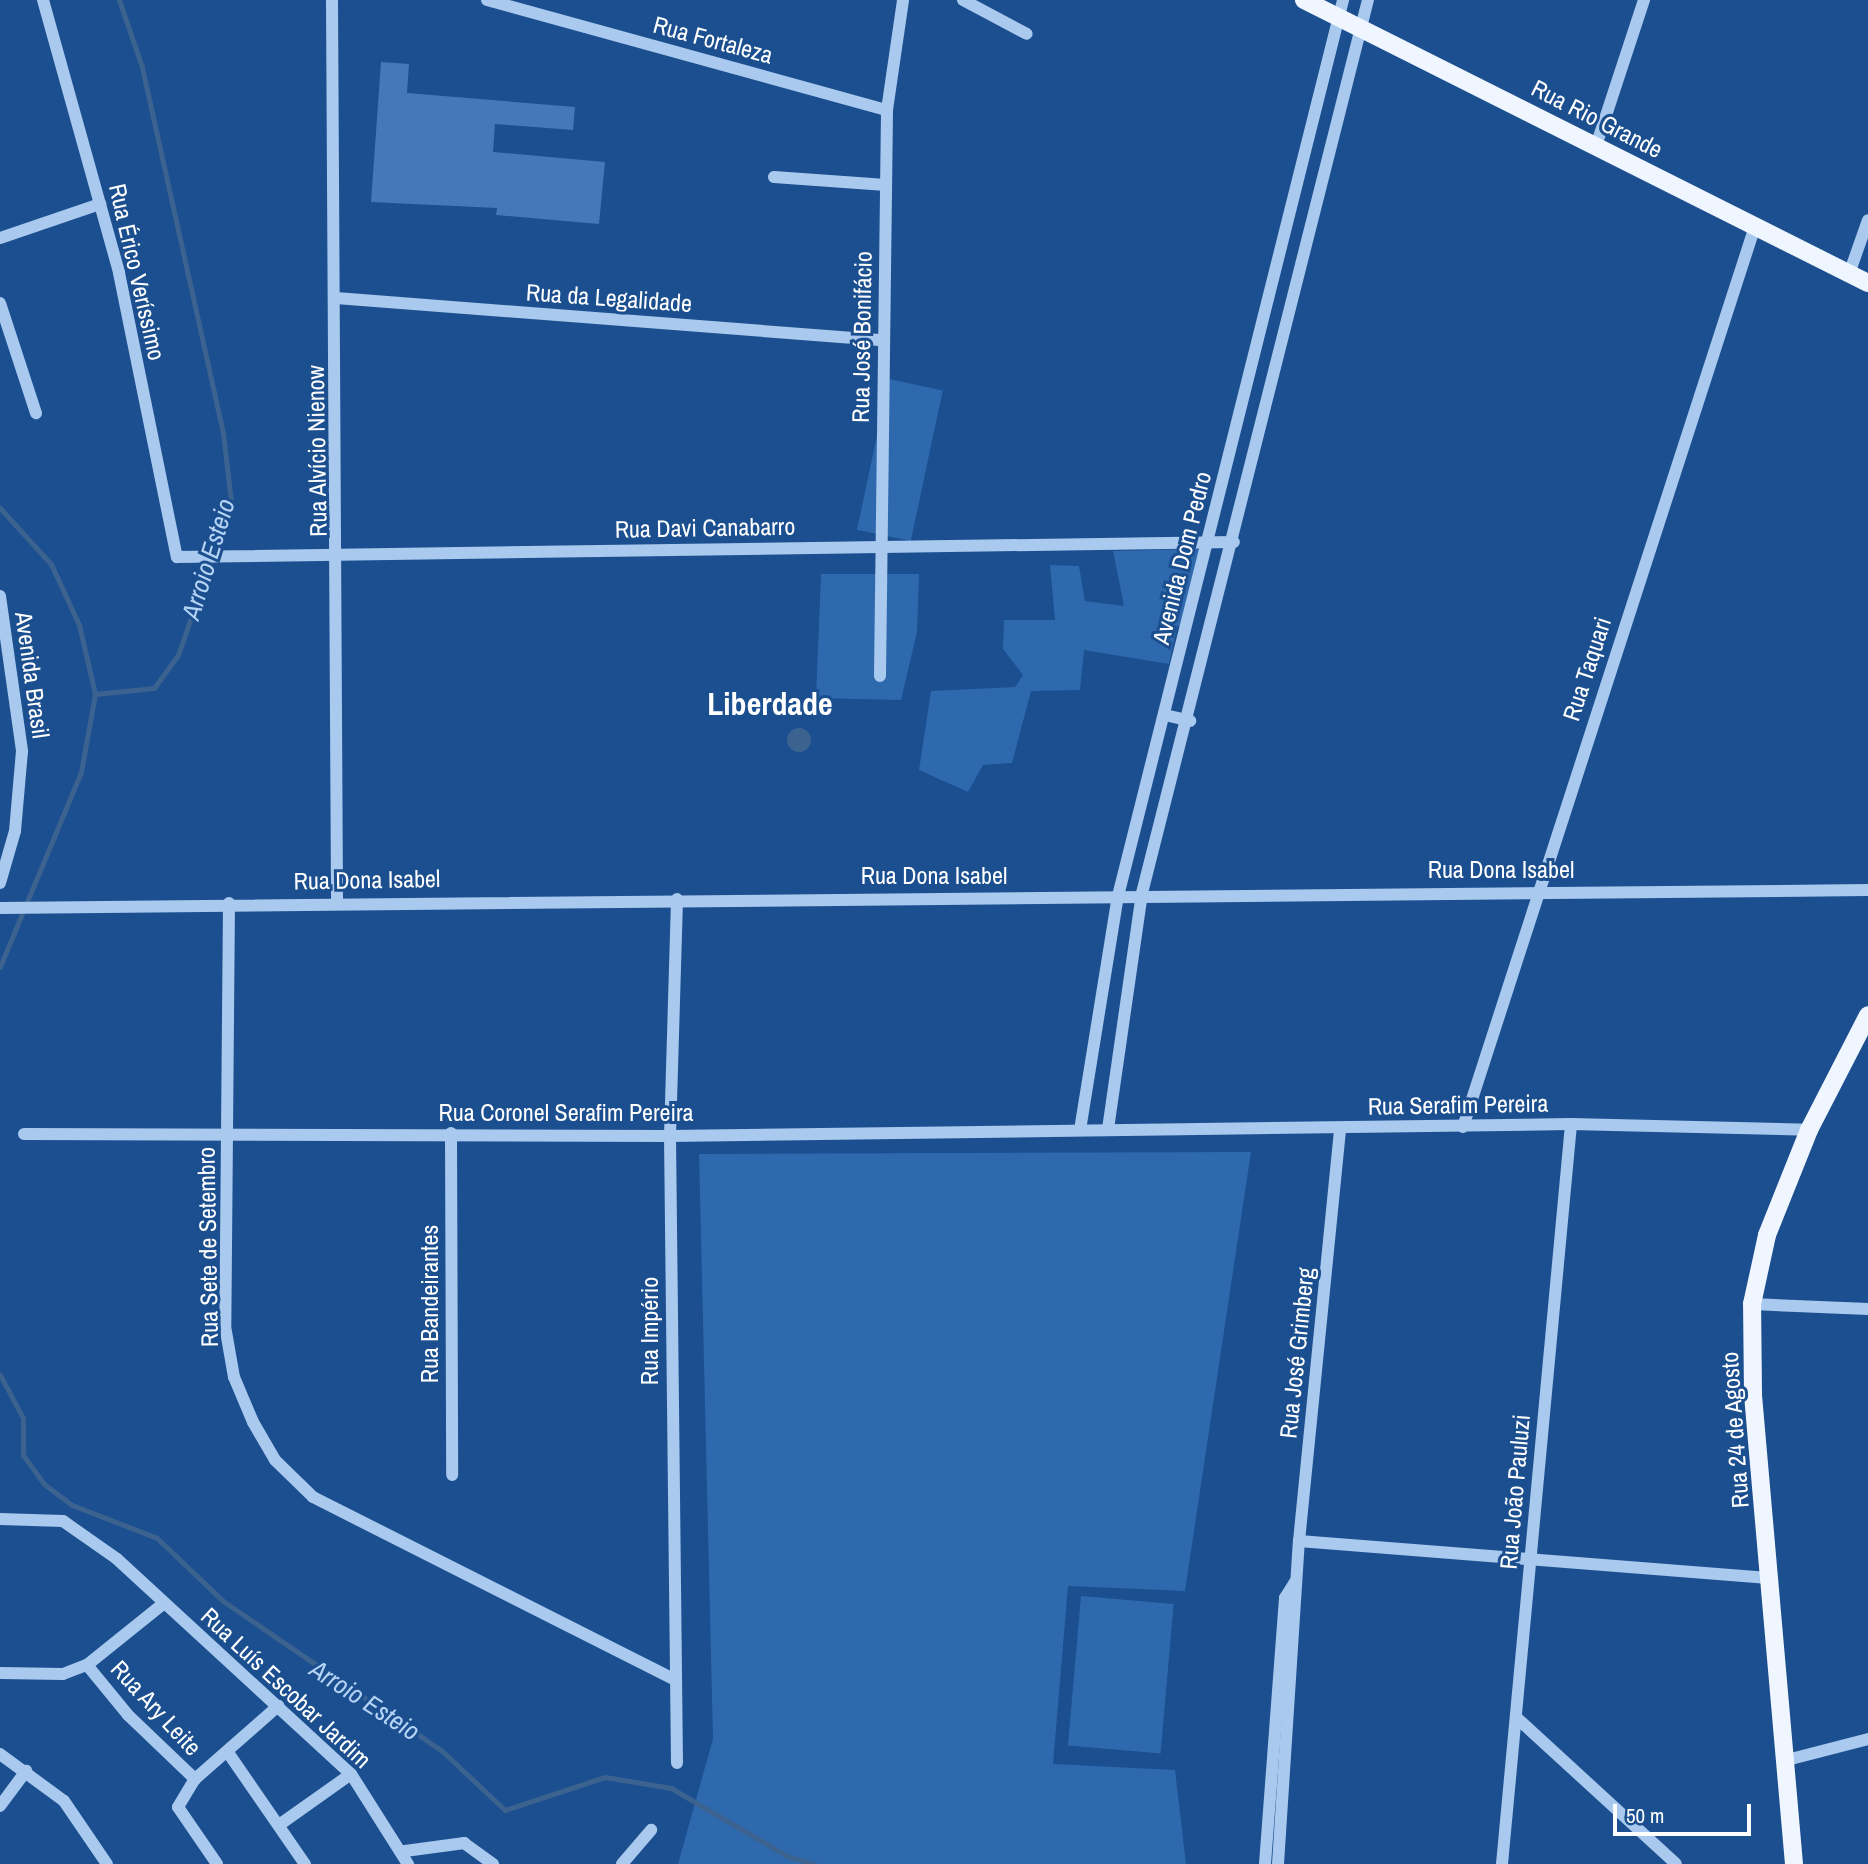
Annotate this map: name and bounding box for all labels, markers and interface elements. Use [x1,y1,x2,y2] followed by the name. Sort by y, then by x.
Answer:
[650,10,776,70] street label: Rua Fortaleza
[1527,74,1667,164] street label: Rua Rio Grande
[103,181,171,363] street label: Rua Érico Veríssimo
[846,251,878,423] street label: Rua José Bonifácio
[525,278,693,318] street label: Rua da Legalidade
[301,364,333,538] street label: Rua Alvício Nienow
[1147,469,1217,647] street label: Avenida Dom Pedro
[175,495,241,623] water label: Arroio Esteio
[615,512,795,544] street label: Rua Davi Canabarro
[9,610,55,740] street label: Avenida Brasil
[1557,613,1617,725] street label: Rua Taquari
[707,685,833,723] district label: Liberdade
[1428,856,1574,884] street label: Rua Dona Isabel
[861,862,1007,890] street label: Rua Dona Isabel
[293,864,441,896] street label: Rua Dona Isabel
[1368,1089,1548,1121] street label: Rua Serafim Pereira
[439,1099,693,1127] street label: Rua Coronel Serafim Pereira
[192,1147,224,1347] street label: Rua Sete de Setembro
[416,1225,444,1383] street label: Rua Bandeirantes
[1274,1266,1320,1440] street label: Rua José Grimberg
[636,1277,664,1385] street label: Rua Império
[1715,1350,1755,1510] street label: Rua 24 de Agosto
[1494,1413,1536,1571] street label: Rua João Pauluzi
[195,1602,377,1774] street label: Rua Luís Escobar Jardim
[304,1653,426,1747] water label: Arroio Esteio
[104,1654,208,1762] street label: Rua Ary Leite
[1616,1790,1754,1834] scale bar
[1626,1801,1664,1830] text: 50 m

